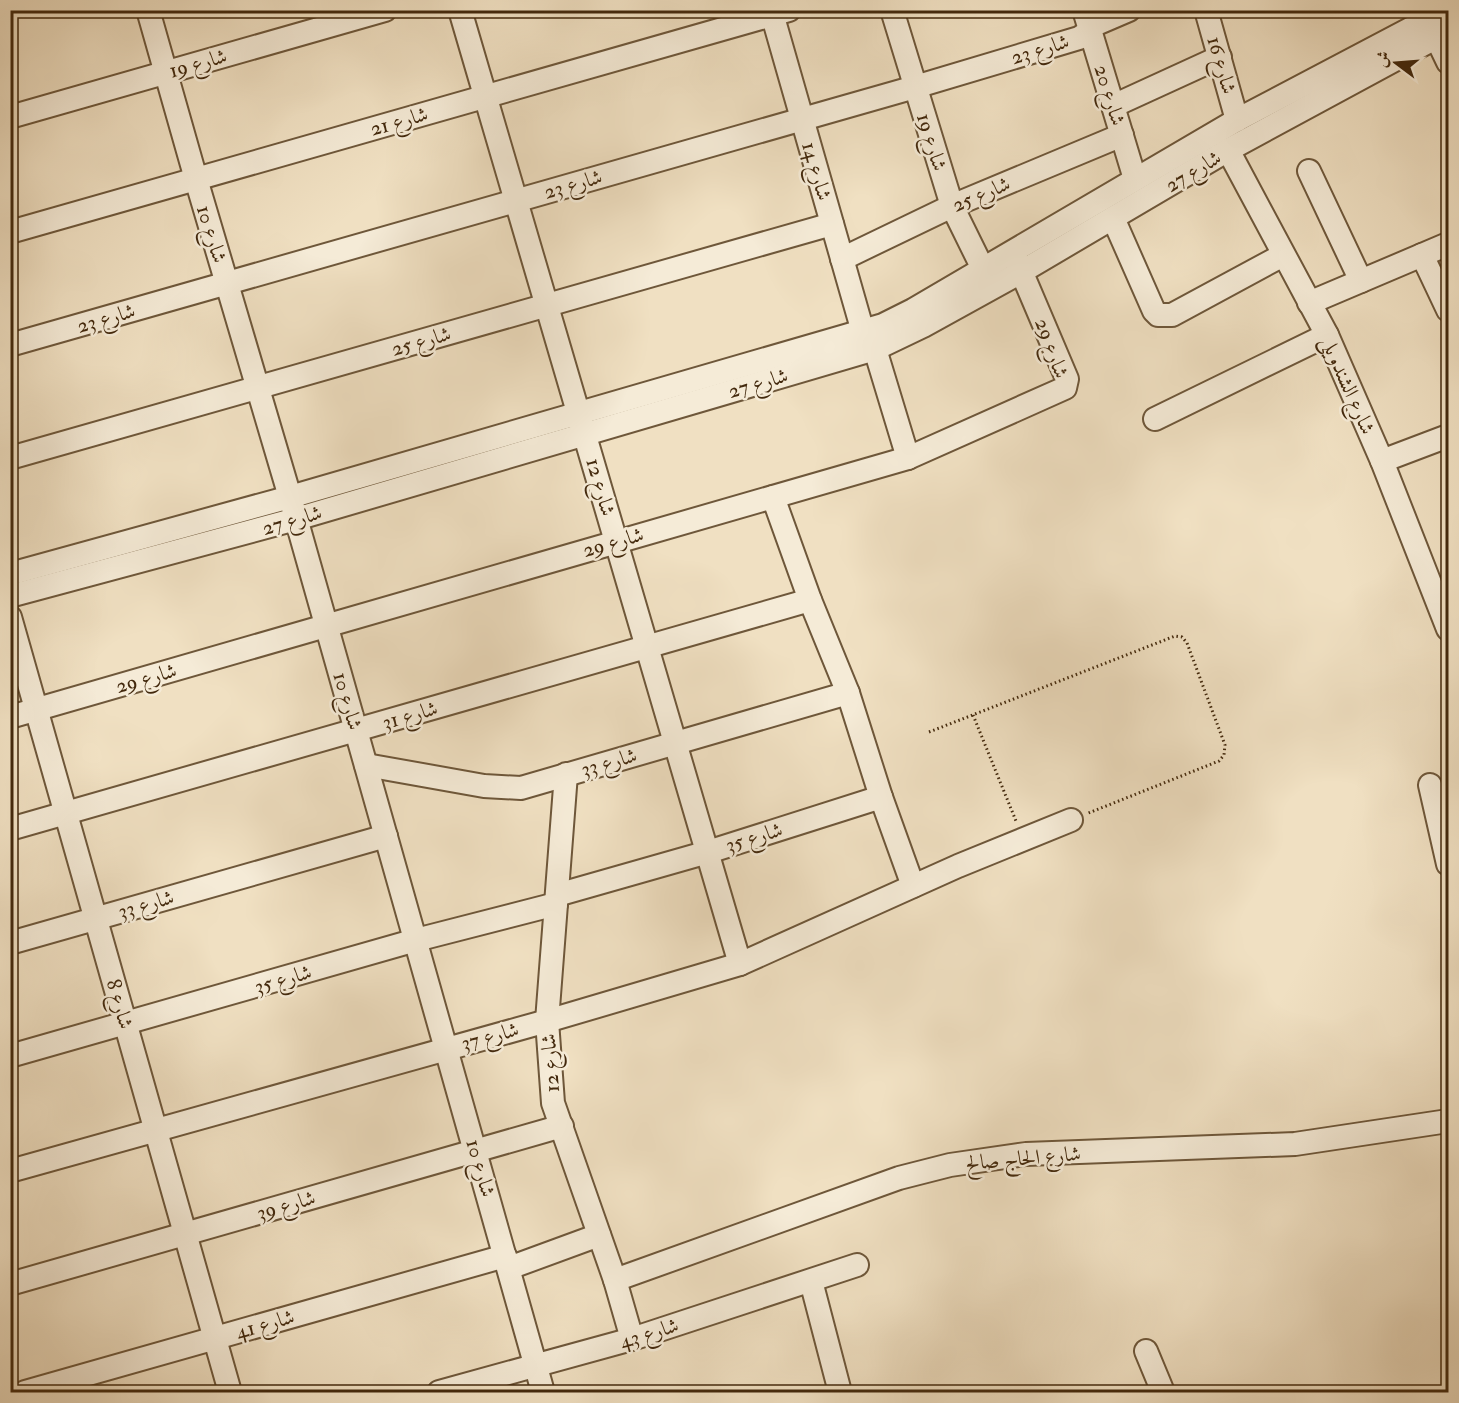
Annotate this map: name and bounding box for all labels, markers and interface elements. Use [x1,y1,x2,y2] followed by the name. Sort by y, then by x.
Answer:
[1008,28,1074,75] street label: شارع 23
[1197,33,1243,98] street label: شارع 16
[1366,33,1426,93] north arrow
[166,42,231,88] street label: شارع 19
[1371,49,1394,70] text: ش
[1084,61,1132,130] street label: شارع 20
[367,100,432,146] street label: شارع 21
[906,110,953,176] street label: شارع 19
[791,139,838,205] street label: شارع 14
[1160,144,1228,202] street label: شارع 27
[541,163,607,210] street label: شارع 23
[948,170,1016,222] street label: شارع 25
[186,202,233,267] street label: شارع 10
[74,297,140,344] street label: شارع 23
[1024,314,1075,383] street label: شارع 29
[388,320,455,367] street label: شارع 25
[1310,332,1381,440] street label: شارع الشندويلى
[725,362,792,409] street label: شارع 27
[576,455,622,520] street label: شارع 12
[259,499,326,546] street label: شارع 27
[579,521,648,568] street label: شارع 29
[112,657,181,704] street label: شارع 29
[323,669,369,734] street label: شارع 10
[379,695,442,740] street label: شارع 31
[578,742,641,787] street label: شارع 33
[722,816,787,863] street label: شارع 35
[115,884,178,929] street label: شارع 33
[251,958,316,1004] street label: شارع 35
[96,976,139,1033] street label: شارع 8
[458,1016,523,1061] street label: شارع 37
[535,1032,570,1093] street label: شارع 12
[456,1136,502,1201] street label: شارع 10
[964,1140,1082,1182] street label: شارع الحاج صالح
[254,1184,320,1231] street label: شارع 39
[233,1303,299,1350] street label: شارع 41
[616,1312,683,1359] street label: شارع 43

